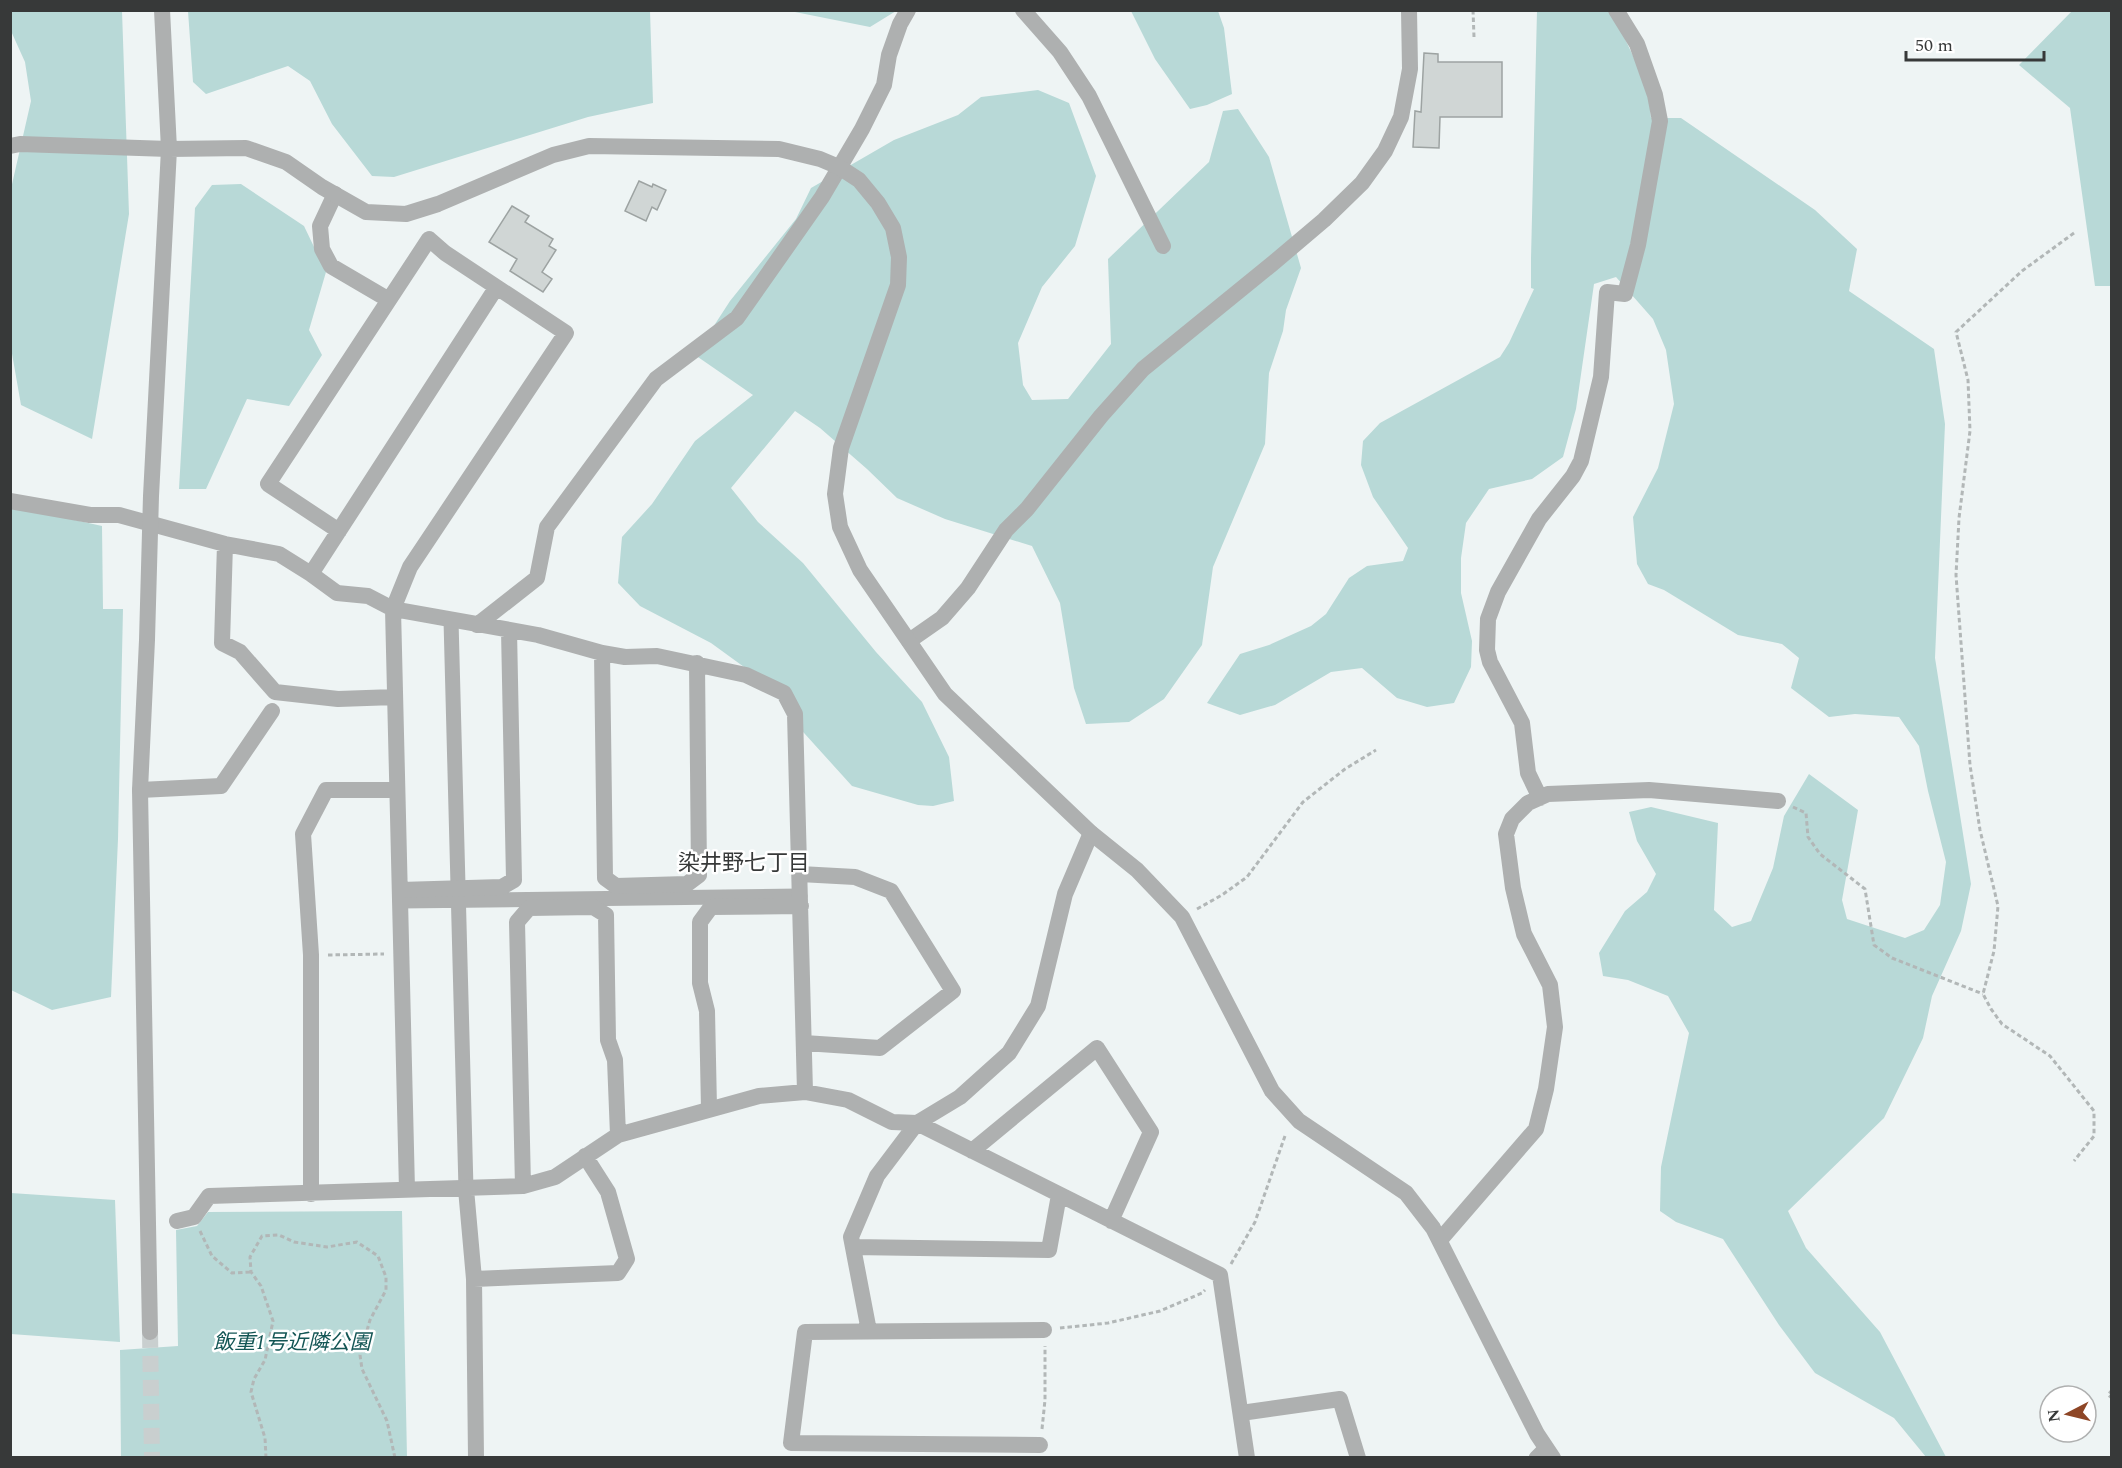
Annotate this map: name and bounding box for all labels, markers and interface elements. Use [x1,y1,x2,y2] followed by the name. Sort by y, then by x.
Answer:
[1906,24,2044,62] scale bar
[1915,32,1953,59] text: 50 m
[678,847,810,880] district label: 染井野七丁目
[213,1327,374,1359] park label: 飯重1号近隣公園
[2038,1384,2098,1444] north arrow
[2041,1408,2067,1424] text: N

